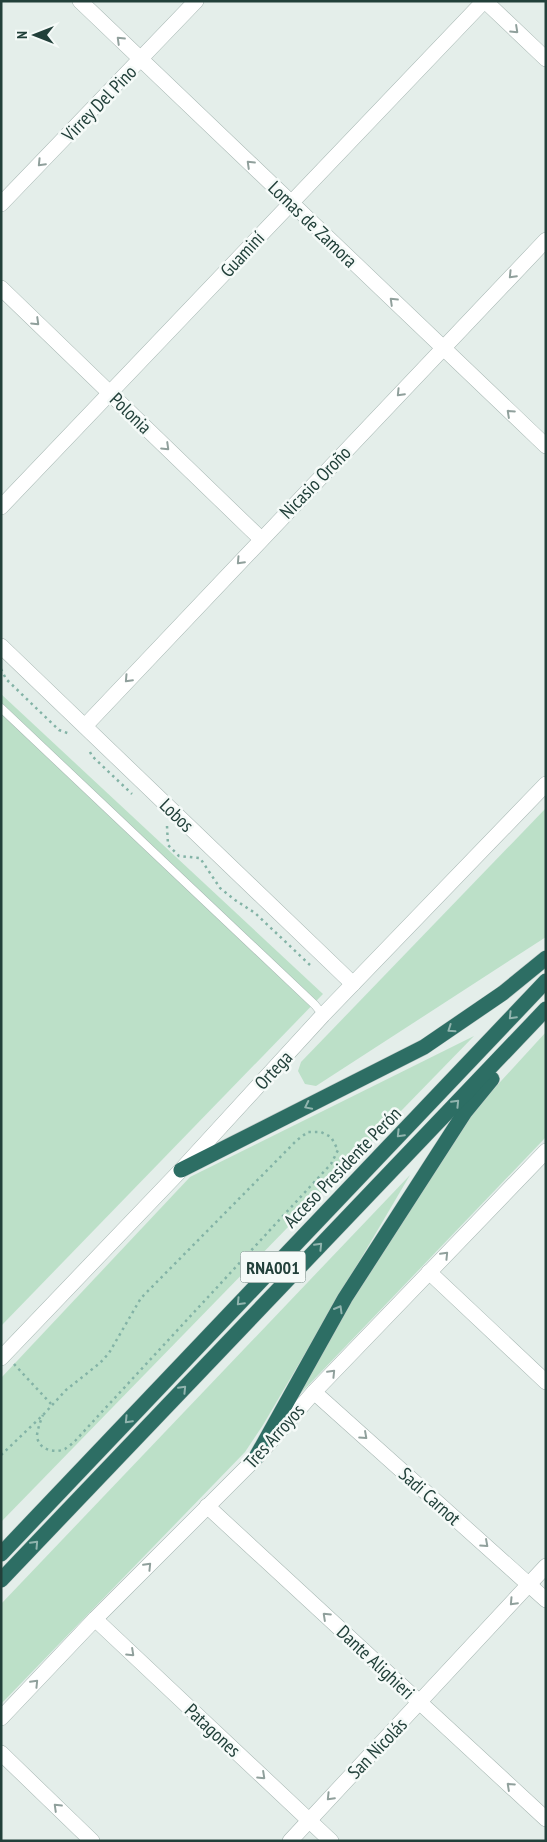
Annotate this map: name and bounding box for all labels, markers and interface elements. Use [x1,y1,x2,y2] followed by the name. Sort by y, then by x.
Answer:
[10,10,60,60] north arrow
[510,24,519,33] one-way arrow
[13,31,31,39] text: N
[117,37,126,46] one-way arrow
[56,60,141,147] street label: Virrey Del Pino
[38,157,47,166] one-way arrow
[247,161,256,170] one-way arrow
[263,176,363,272] street label: Lomas de Zamora
[215,226,269,282] street label: Guaminí
[509,269,518,278] one-way arrow
[389,298,398,307] one-way arrow
[31,316,40,325] one-way arrow
[105,387,157,439] street label: Polonia
[397,387,406,396] one-way arrow
[507,410,516,419] one-way arrow
[160,441,169,450] one-way arrow
[274,441,356,523] street label: Nicasio Oroño
[237,555,246,564] one-way arrow
[125,674,134,683] one-way arrow
[155,793,199,837] street label: Lobos
[509,1011,518,1020] one-way arrow
[448,1023,457,1033] one-way arrow
[249,1045,297,1095] street label: Ortega
[304,1100,313,1110] one-way arrow
[450,1100,459,1109] one-way arrow
[278,1102,406,1232] street label: Acceso Presidente Perón
[397,1128,406,1137] one-way arrow
[313,1242,322,1251] one-way arrow
[240,1252,306,1282] road number: RNA001
[439,1252,448,1261] one-way arrow
[237,1297,246,1306] one-way arrow
[333,1306,343,1315] one-way arrow
[326,1369,335,1378] one-way arrow
[177,1385,186,1394] one-way arrow
[239,1399,309,1473] street label: Tres Arroyos
[125,1415,134,1424] one-way arrow
[358,1430,367,1439] one-way arrow
[394,1462,467,1531] street label: Sadi Carnot
[479,1539,488,1548] one-way arrow
[29,1541,38,1550] one-way arrow
[142,1563,151,1572] one-way arrow
[510,1597,519,1606] one-way arrow
[323,1613,332,1622] one-way arrow
[332,1620,420,1704] street label: Dante Alighieri
[125,1647,134,1656] one-way arrow
[29,1680,38,1689] one-way arrow
[180,1698,246,1762] street label: Patagones
[342,1712,412,1784] street label: San Nicolás
[256,1770,265,1779] one-way arrow
[506,1783,515,1792] one-way arrow
[327,1792,336,1801] one-way arrow
[54,1804,63,1813] one-way arrow

